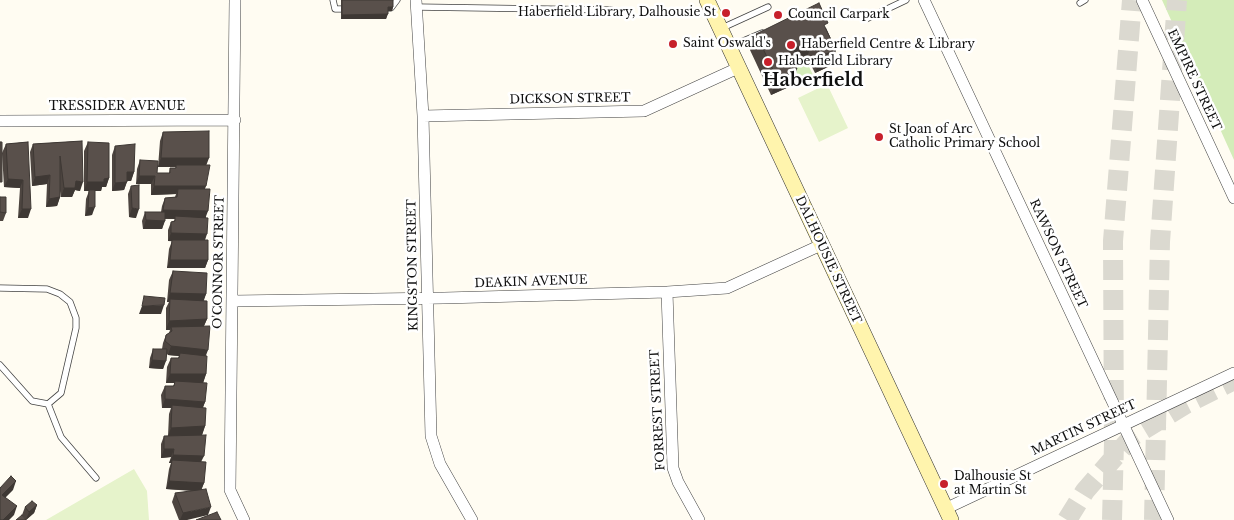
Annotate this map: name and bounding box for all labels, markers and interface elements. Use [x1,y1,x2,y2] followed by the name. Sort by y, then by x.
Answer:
[518,6,716,20] place label: Haberfield Library, Dalhousie St
[720,7,732,19] marker: Haberfield Library, Dalhousie St
[788,8,890,22] place label: Council Carpark
[772,9,784,21] marker: Council Carpark
[1164,27,1224,133] street label: EMPIRE STREET
[683,37,771,51] place label: Saint Oswald's
[667,38,679,50] marker: Saint Oswald's
[801,38,975,52] place label: Haberfield Centre & Library
[785,39,797,51] marker: Haberfield Centre & Library
[778,55,893,69] place label: Haberfield Library
[762,56,774,68] marker: Haberfield Library
[763,70,863,92] district label: Haberfield
[509,91,631,107] street label: DICKSON STREET
[49,100,185,114] street label: TRESSIDER AVENUE
[889,123,1040,151] place label: St Joan of Arc Catholic Primary School
[873,131,885,143] marker: St Joan of Arc Catholic Primary School
[792,194,864,326] street label: DALHOUSIE STREET
[211,195,227,329] street label: O'CONNOR STREET
[1026,197,1090,311] street label: RAWSON STREET
[405,199,421,331] street label: KINGSTON STREET
[474,273,588,291] street label: DEAKIN AVENUE
[648,349,668,471] street label: FORREST STREET
[1029,397,1139,459] street label: MARTIN STREET
[954,470,1031,498] place label: Dalhousie St at Martin St
[938,478,950,490] marker: Dalhousie St at Martin St

